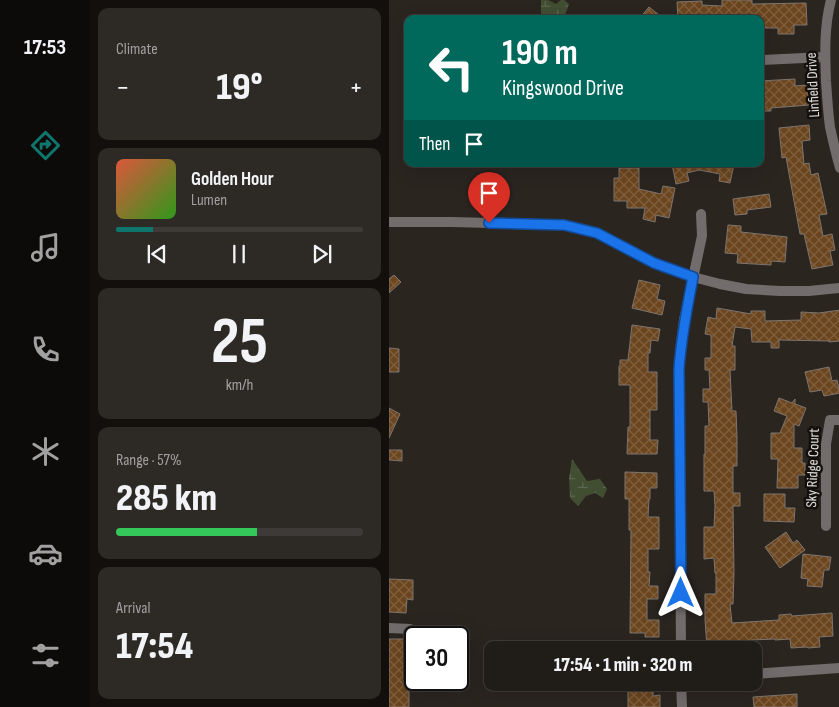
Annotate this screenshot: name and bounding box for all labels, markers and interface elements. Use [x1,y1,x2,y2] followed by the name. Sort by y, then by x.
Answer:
[502,32,578,75] text: 190 m
[24,34,66,61] text: 17:53
[419,35,484,100] icon: left
[116,40,158,59] text: Climate
[802,52,824,118] street label: Linfield Drive
[216,65,263,110] text: 19°
[116,71,130,104] text: −
[349,71,363,104] text: +
[502,75,624,102] text: Kingswood Drive
[28,128,63,163] icon: directions
[460,130,488,158] icon: arrive
[419,133,450,156] text: Then
[191,168,274,191] text: Golden Hour
[468,172,510,223] pin
[475,179,503,207] icon: arrive
[191,191,227,210] text: Lumen
[28,230,63,265] icon: music
[143,240,171,268] icon: previous
[225,240,253,268] icon: pause
[308,240,336,268] icon: next
[211,304,268,382] text: 25
[28,332,63,367] icon: phone
[226,376,253,395] text: km/h
[802,428,824,508] street label: Sky Ridge Court
[28,434,63,469] icon: climate
[116,451,182,470] text: Range · 57%
[116,476,217,521] text: 285 km
[28,536,63,571] icon: car
[654,566,706,618] position arrow
[116,599,150,618] text: Arrival
[116,624,193,669] text: 17:54
[404,626,469,691] speed limit sign: 30
[28,638,63,673] icon: filters
[554,654,692,677] text: 17:54 · 1 min · 320 m

